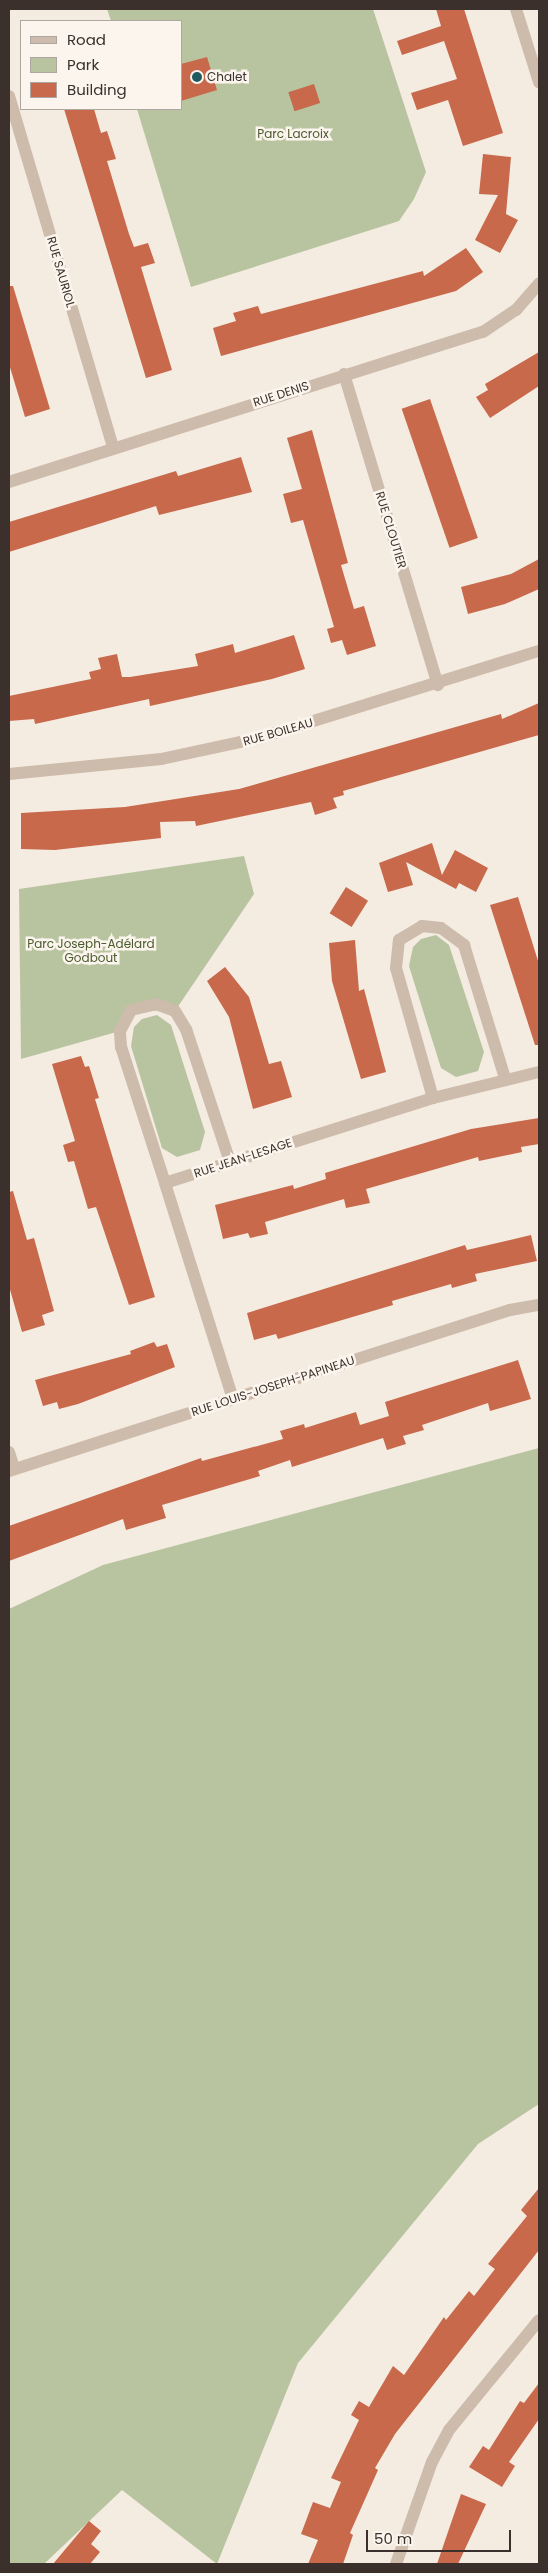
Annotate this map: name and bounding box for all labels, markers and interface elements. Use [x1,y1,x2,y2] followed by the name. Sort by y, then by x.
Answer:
[20,20,182,110] legend
[67,29,106,50] text: Road
[67,54,99,75] text: Park
[207,70,247,84] place label: Chalet
[191,71,203,83] marker: Chalet
[67,79,127,100] text: Building
[257,127,329,141] park label: Parc Lacroix
[44,235,78,309] street label: RUE SAURIOL
[251,378,311,410] street label: RUE DENIS
[372,490,410,570] street label: RUE CLOUTIER
[241,715,315,749] street label: RUE BOILEAU
[27,937,155,965] park label: Parc Joseph-Adélard Godbout
[192,1135,294,1181] street label: RUE JEAN-LESAGE
[190,1353,356,1419] street label: RUE LOUIS-JOSEPH-PAPINEAU
[368,2520,513,2552] scale bar
[374,2528,412,2549] text: 50 m

